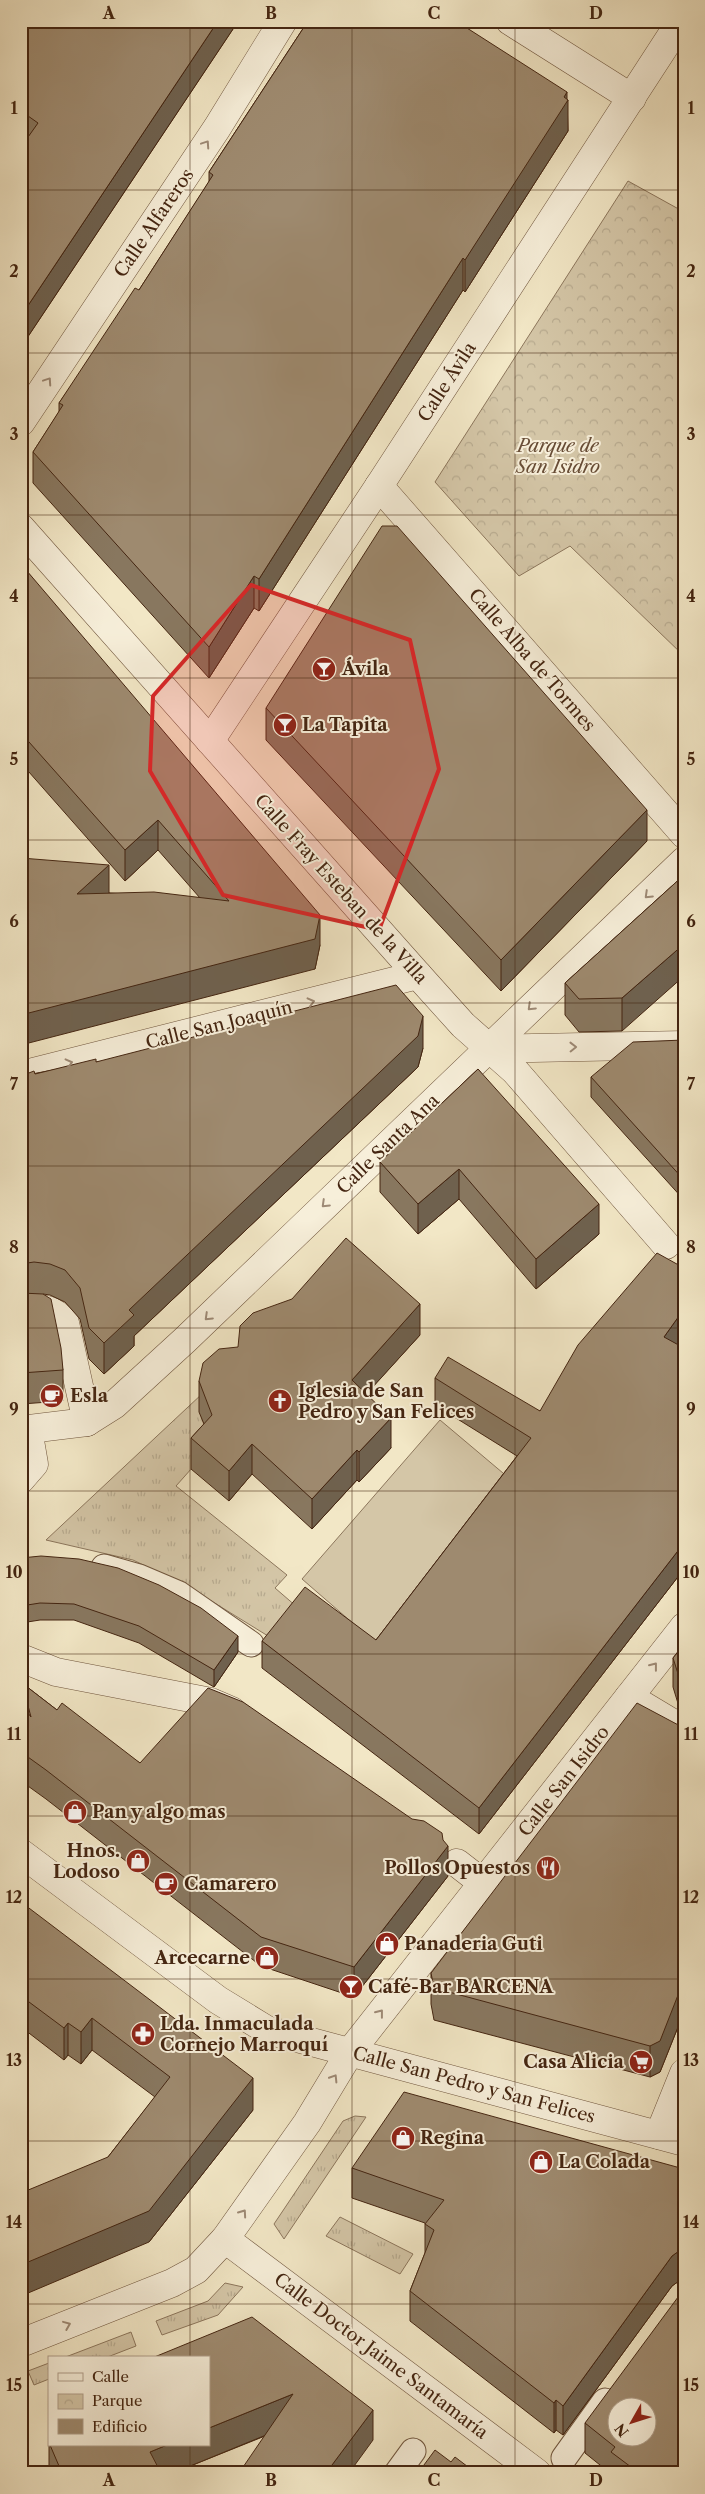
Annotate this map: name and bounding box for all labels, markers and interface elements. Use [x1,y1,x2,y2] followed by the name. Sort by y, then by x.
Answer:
[102,3,116,23] text: A
[265,3,277,23] text: B
[428,3,440,23] text: C
[589,3,603,23] text: D
[10,98,18,118] text: 1
[687,98,695,118] text: 1
[200,140,209,150] one-way arrow
[110,164,198,282] street label: Calle Alfareros
[9,261,19,281] text: 2
[686,261,696,281] text: 2
[412,337,481,426] street label: Calle Ávila
[42,378,51,387] one-way arrow
[9,424,19,444] text: 3
[686,424,696,444] text: 3
[515,435,600,478] park label: Parque de San Isidro
[464,584,600,736] street label: Calle Alba de Tormes
[9,586,19,606] text: 4
[686,586,696,606] text: 4
[311,656,337,682] bar icon: Ávila
[341,657,389,680] place label: Ávila
[272,712,298,738] bar icon: La Tapita
[302,714,388,736] place label: La Tapita
[10,749,19,769] text: 5
[687,749,696,769] text: 5
[250,790,432,989] street label: Calle Fray Esteban de la Villa
[645,889,654,898] one-way arrow
[9,911,19,931] text: 6
[686,911,696,931] text: 6
[143,996,295,1054] street label: Calle San Joaquín
[306,998,314,1008] one-way arrow
[527,1001,536,1010] one-way arrow
[569,1042,577,1052] one-way arrow
[64,1059,72,1069] one-way arrow
[10,1074,19,1094] text: 7
[687,1074,696,1094] text: 7
[332,1089,444,1199] street label: Calle Santa Ana
[322,1198,331,1207] one-way arrow
[9,1237,19,1257] text: 8
[686,1237,696,1257] text: 8
[205,1311,214,1320] one-way arrow
[298,1380,474,1423] place label: Iglesia de San Pedro y San Felices
[39,1383,65,1409] cafe icon: Esla
[70,1385,109,1407] place label: Esla
[267,1388,293,1414] church icon: Iglesia de San Pedro y San Felices
[9,1399,19,1419] text: 9
[686,1399,696,1419] text: 9
[5,1562,23,1582] text: 10
[682,1562,700,1582] text: 10
[648,1662,657,1671] one-way arrow
[514,1721,614,1841] street label: Calle San Isidro
[7,1724,22,1744] text: 11
[684,1724,699,1744] text: 11
[62,1799,88,1825] shop icon: Pan y algo mas
[92,1801,225,1823] place label: Pan y algo mas
[53,1840,120,1883] place label: Hnos. Lodoso
[125,1848,151,1874] shop icon: Hnos. Lodoso
[535,1855,561,1881] restaurant icon: Pollos Opuestos
[384,1857,530,1879] place label: Pollos Opuestos
[153,1871,179,1897] cafe icon: Camarero
[184,1873,277,1895] place label: Camarero
[6,1887,22,1907] text: 12
[683,1887,699,1907] text: 12
[374,1931,400,1957] shop icon: Panaderia Guti
[404,1933,543,1955] place label: Panaderia Guti
[254,1945,280,1971] shop icon: Arcecarne
[154,1947,250,1969] place label: Arcecarne
[338,1974,364,2000] bar icon: Café-Bar BARCENA
[368,1976,554,1998] place label: Café-Bar BARCENA
[374,2009,383,2019] one-way arrow
[160,2013,329,2056] place label: Lda. Inmaculada Cornejo Marroquí
[130,2021,156,2047] pharmacy icon: Lda. Inmaculada Cornejo Marroquí
[350,2042,598,2128] street label: Calle San Pedro y San Felices
[628,2049,654,2075] supermarket icon: Casa Alicia
[6,2050,22,2070] text: 13
[683,2050,699,2070] text: 13
[523,2051,625,2073] place label: Casa Alicia
[327,2075,337,2084] one-way arrow
[390,2125,416,2151] shop icon: Regina
[420,2127,485,2149] place label: Regina
[528,2149,554,2175] shop icon: La Colada
[558,2151,651,2173] place label: La Colada
[237,2209,246,2219] one-way arrow
[6,2212,22,2232] text: 14
[683,2212,699,2232] text: 14
[270,2268,493,2444] street label: Calle Doctor Jaime Santamaría
[62,2321,70,2331] one-way arrow
[48,2356,210,2446] legend
[92,2367,129,2386] text: Calle
[6,2375,22,2395] text: 15
[683,2375,699,2395] text: 15
[92,2391,142,2410] text: Parque
[608,2396,658,2446] north arrow
[92,2417,147,2436] text: Edificio
[611,2420,633,2441] text: N
[102,2470,116,2490] text: A
[265,2470,277,2490] text: B
[428,2470,440,2490] text: C
[589,2470,603,2490] text: D

